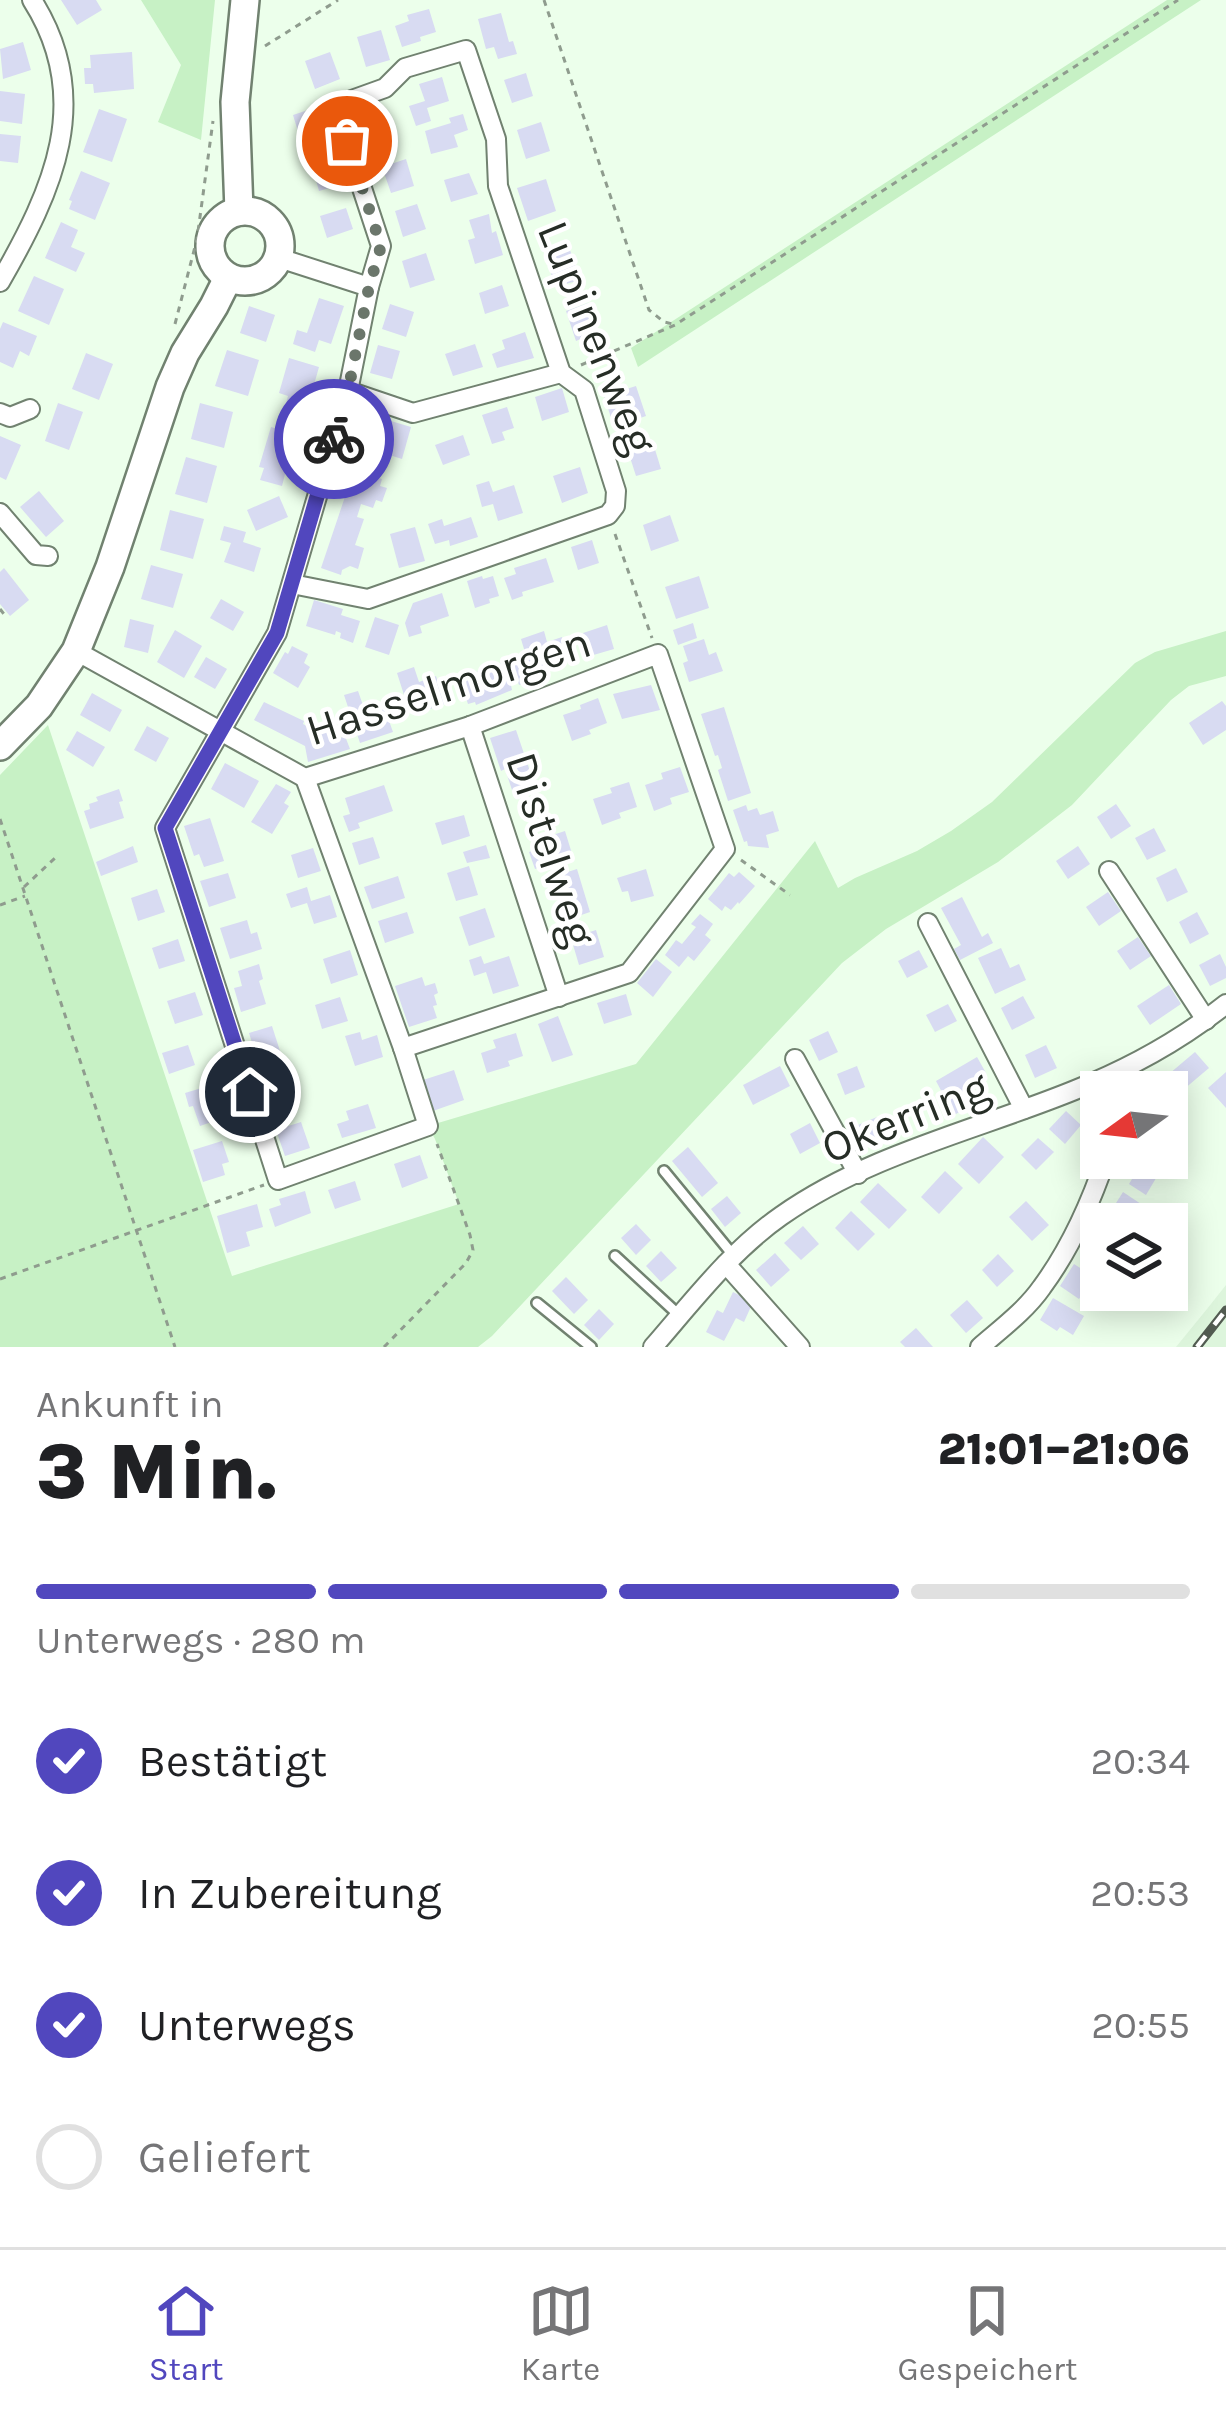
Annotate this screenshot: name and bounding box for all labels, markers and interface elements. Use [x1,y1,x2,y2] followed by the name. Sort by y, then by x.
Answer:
[296,90,398,192] pin
[314,108,380,174] icon: bag
[526,213,667,462] street label: Lupinenweg
[274,379,394,499] courier
[301,406,367,472] icon: bike
[300,616,597,757] street label: Hasselmorgen
[494,746,607,953] street label: Distelweg
[199,1041,301,1143] pin
[217,1059,283,1125] icon: home
[814,1060,997,1175] street label: Okerring
[1080,1071,1188,1179] north arrow
[1080,1071,1188,1311] map controls
[1080,1203,1188,1311] button: layers
[36,1381,224,1427] text: Ankunft in
[938,1423,1190,1475] text: 21:01–21:06
[36,1426,277,1518] text: 3 Min.
[36,1617,366,1663] text: Unterwegs · 280 m
[36,1728,102,1794] icon: check
[138,1735,327,1787] text: Bestätigt
[1090,1738,1190,1784] text: 20:34
[36,1860,102,1926] icon: check
[138,1867,442,1919] text: In Zubereitung
[1090,1870,1190,1916] text: 20:53
[36,1992,102,2058] icon: check
[138,1999,356,2051] text: Unterwegs
[1091,2002,1190,2048] text: 20:55
[138,2131,311,2183] text: Geliefert
[149,2278,224,2388] tab: Start
[521,2278,600,2388] tab: Karte
[898,2278,1077,2388] tab: Gespeichert

